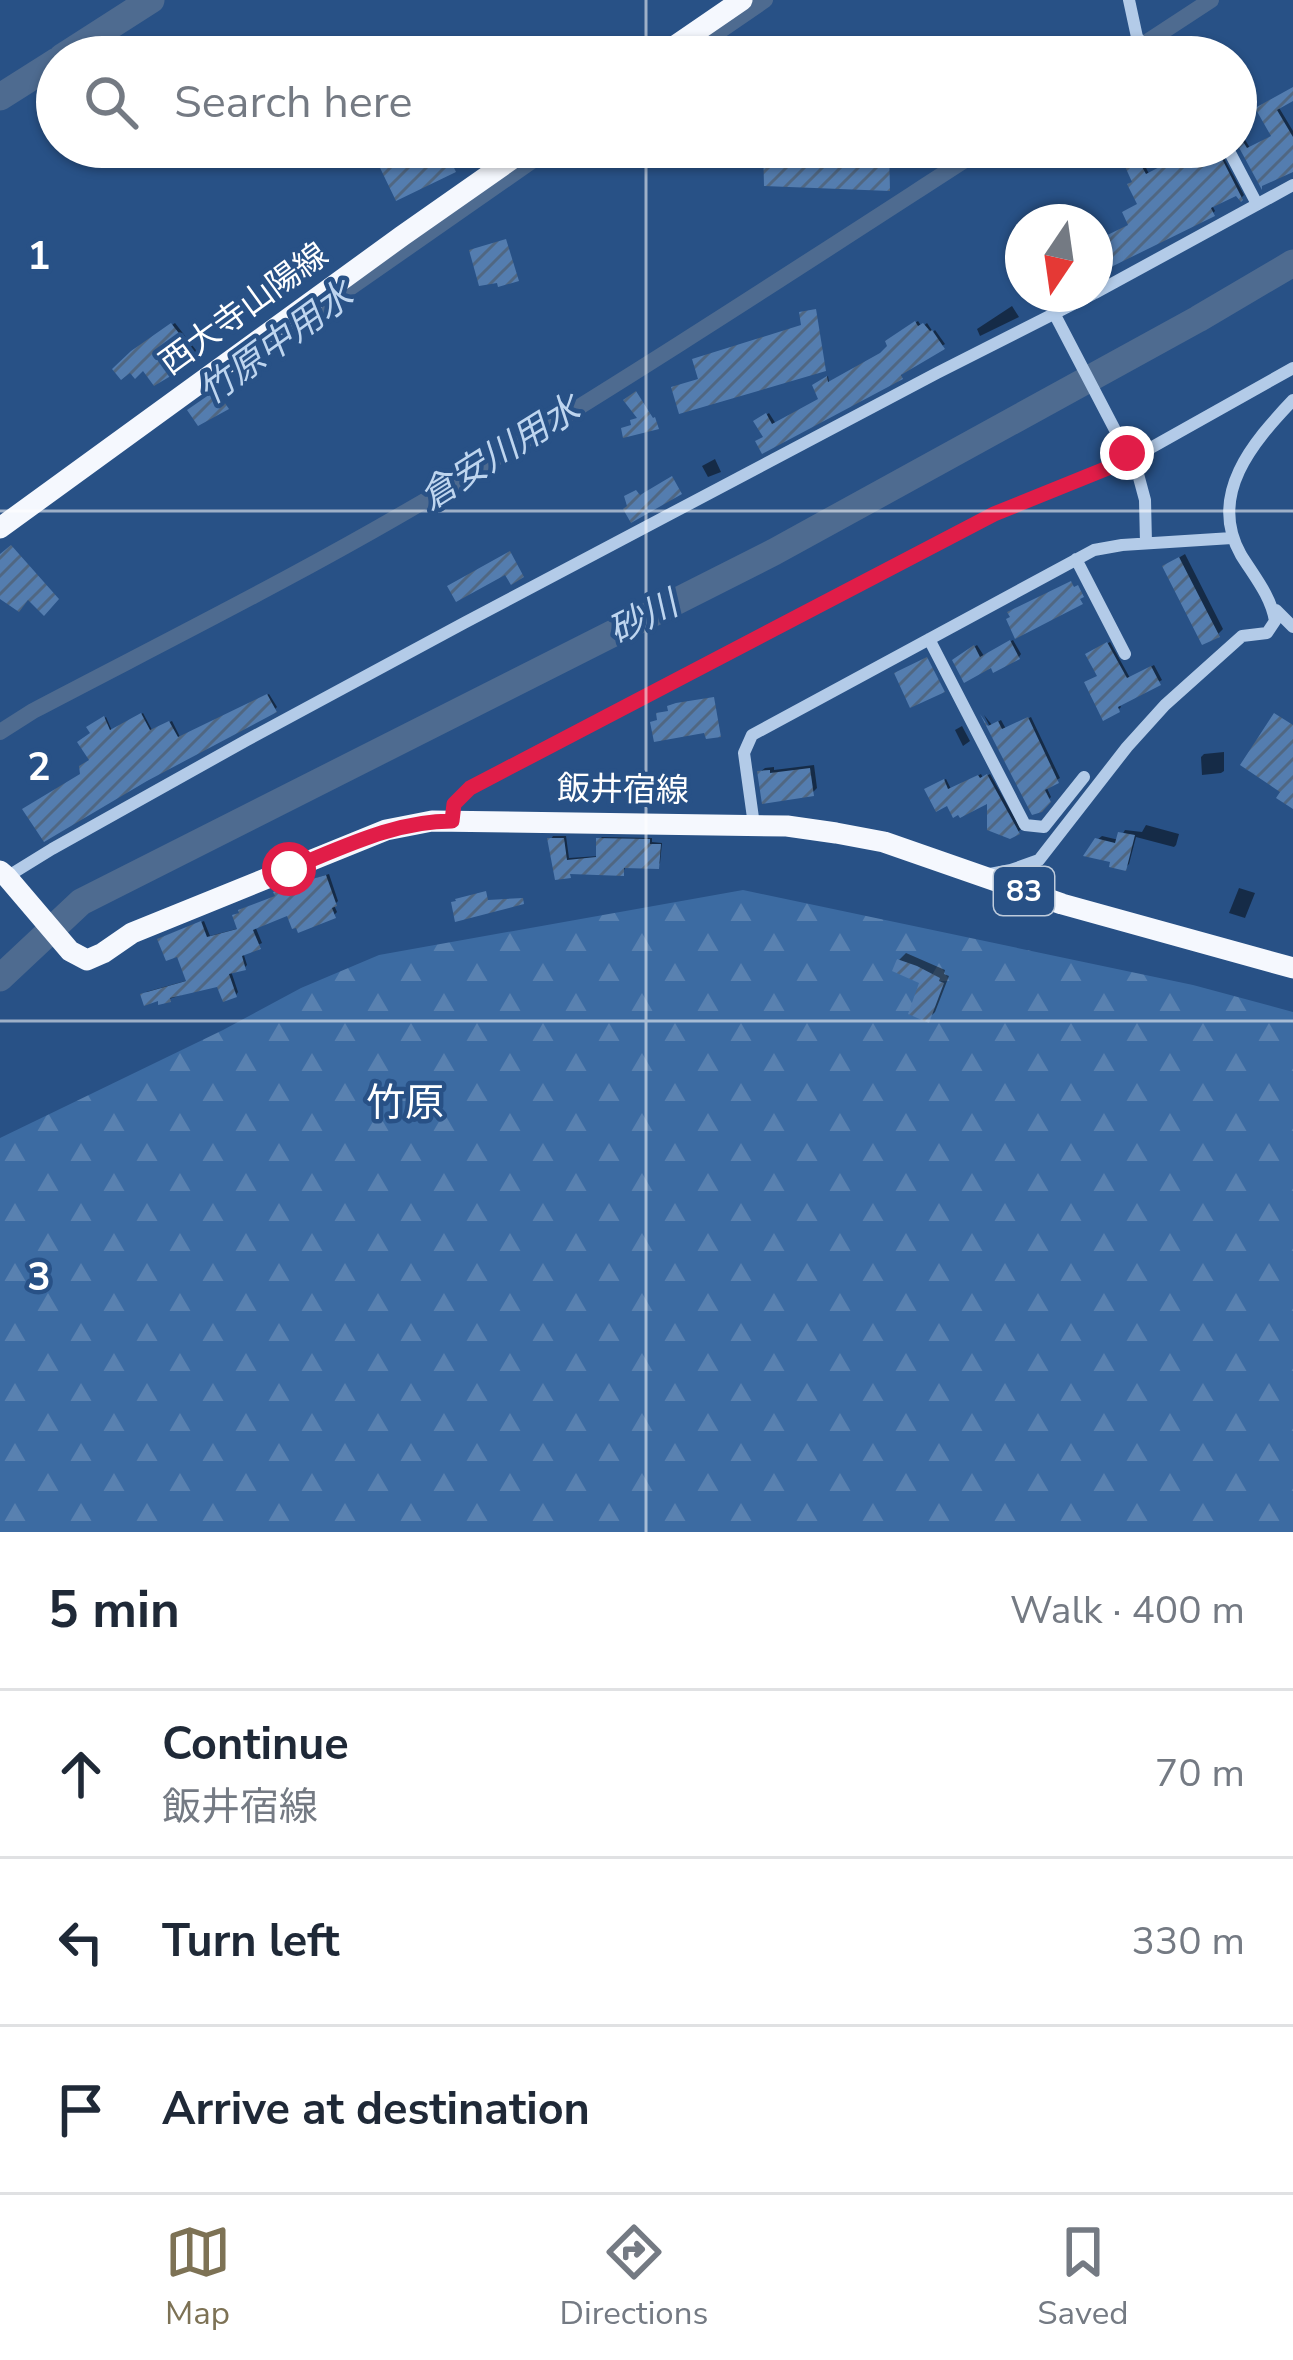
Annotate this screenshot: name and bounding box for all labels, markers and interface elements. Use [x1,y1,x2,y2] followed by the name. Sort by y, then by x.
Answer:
[36,36,1257,168] search box
[78,69,144,135] icon: search
[174,72,413,133] text: Search here
[1005,204,1113,312] north arrow
[27,230,51,283] text: 1
[151,233,337,385] street label: 西大寺山陽線
[189,269,366,417] water label: 竹原中用水
[411,382,593,521] water label: 倉安川用水
[1100,426,1154,480] route end
[600,578,690,656] water label: 砂川
[27,741,51,794] text: 2
[557,766,689,814] street label: 飯井宿線
[262,842,316,896] route start
[994,867,1054,915] road number: 83
[366,1077,444,1130] district label: 竹原
[27,1251,51,1304] text: 3
[48,1575,180,1645] text: 5 min
[1010,1584,1245,1637] text: Walk · 400 m
[162,1714,349,1775] text: Continue
[48,1741,114,1807] icon: ahead
[1155,1747,1245,1800] text: 70 m
[162,1781,318,1834] text: 飯井宿線
[48,1909,114,1975] icon: left
[162,1911,340,1972] text: Turn left
[1131,1915,1245,1968] text: 330 m
[48,2077,114,2143] icon: arrive
[162,2079,590,2140] text: Arrive at destination
[165,2219,231,2336] tab: Map
[560,2219,708,2336] tab: Directions
[1037,2219,1128,2336] tab: Saved

